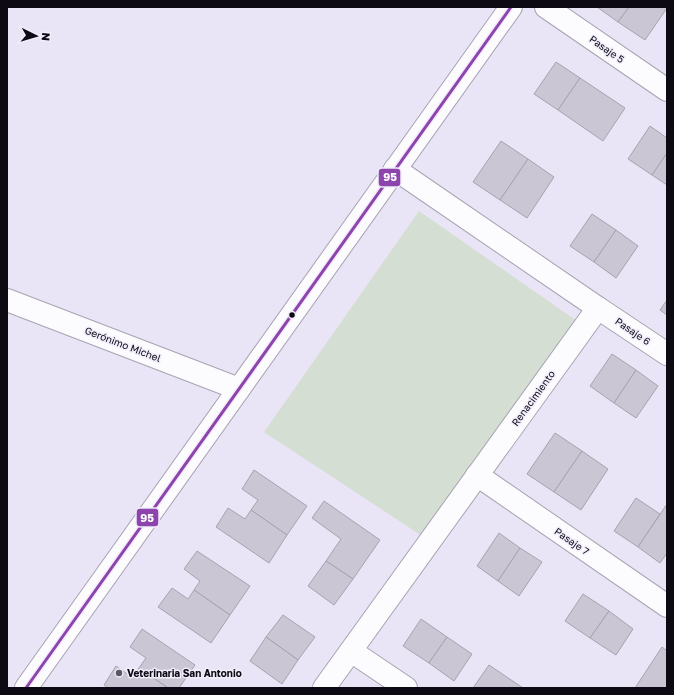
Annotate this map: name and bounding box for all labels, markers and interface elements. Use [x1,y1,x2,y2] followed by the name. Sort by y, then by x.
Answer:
[16,16,56,56] north arrow
[40,32,53,42] text: N
[587,33,627,65] street label: Pasaje 5
[378,168,401,187] line badge: 95
[383,170,397,183] text: 95
[287,310,297,320] unlabelled marker
[613,315,653,347] street label: Pasaje 6
[83,324,163,364] street label: Gerónimo Michel
[509,368,557,428] street label: Renacimiento
[136,508,159,527] line badge: 95
[140,511,154,524] text: 95
[552,525,592,557] street label: Pasaje 7
[127,667,242,679] place label: Veterinaria San Antonio
[114,668,124,678] marker: Veterinaria San Antonio

